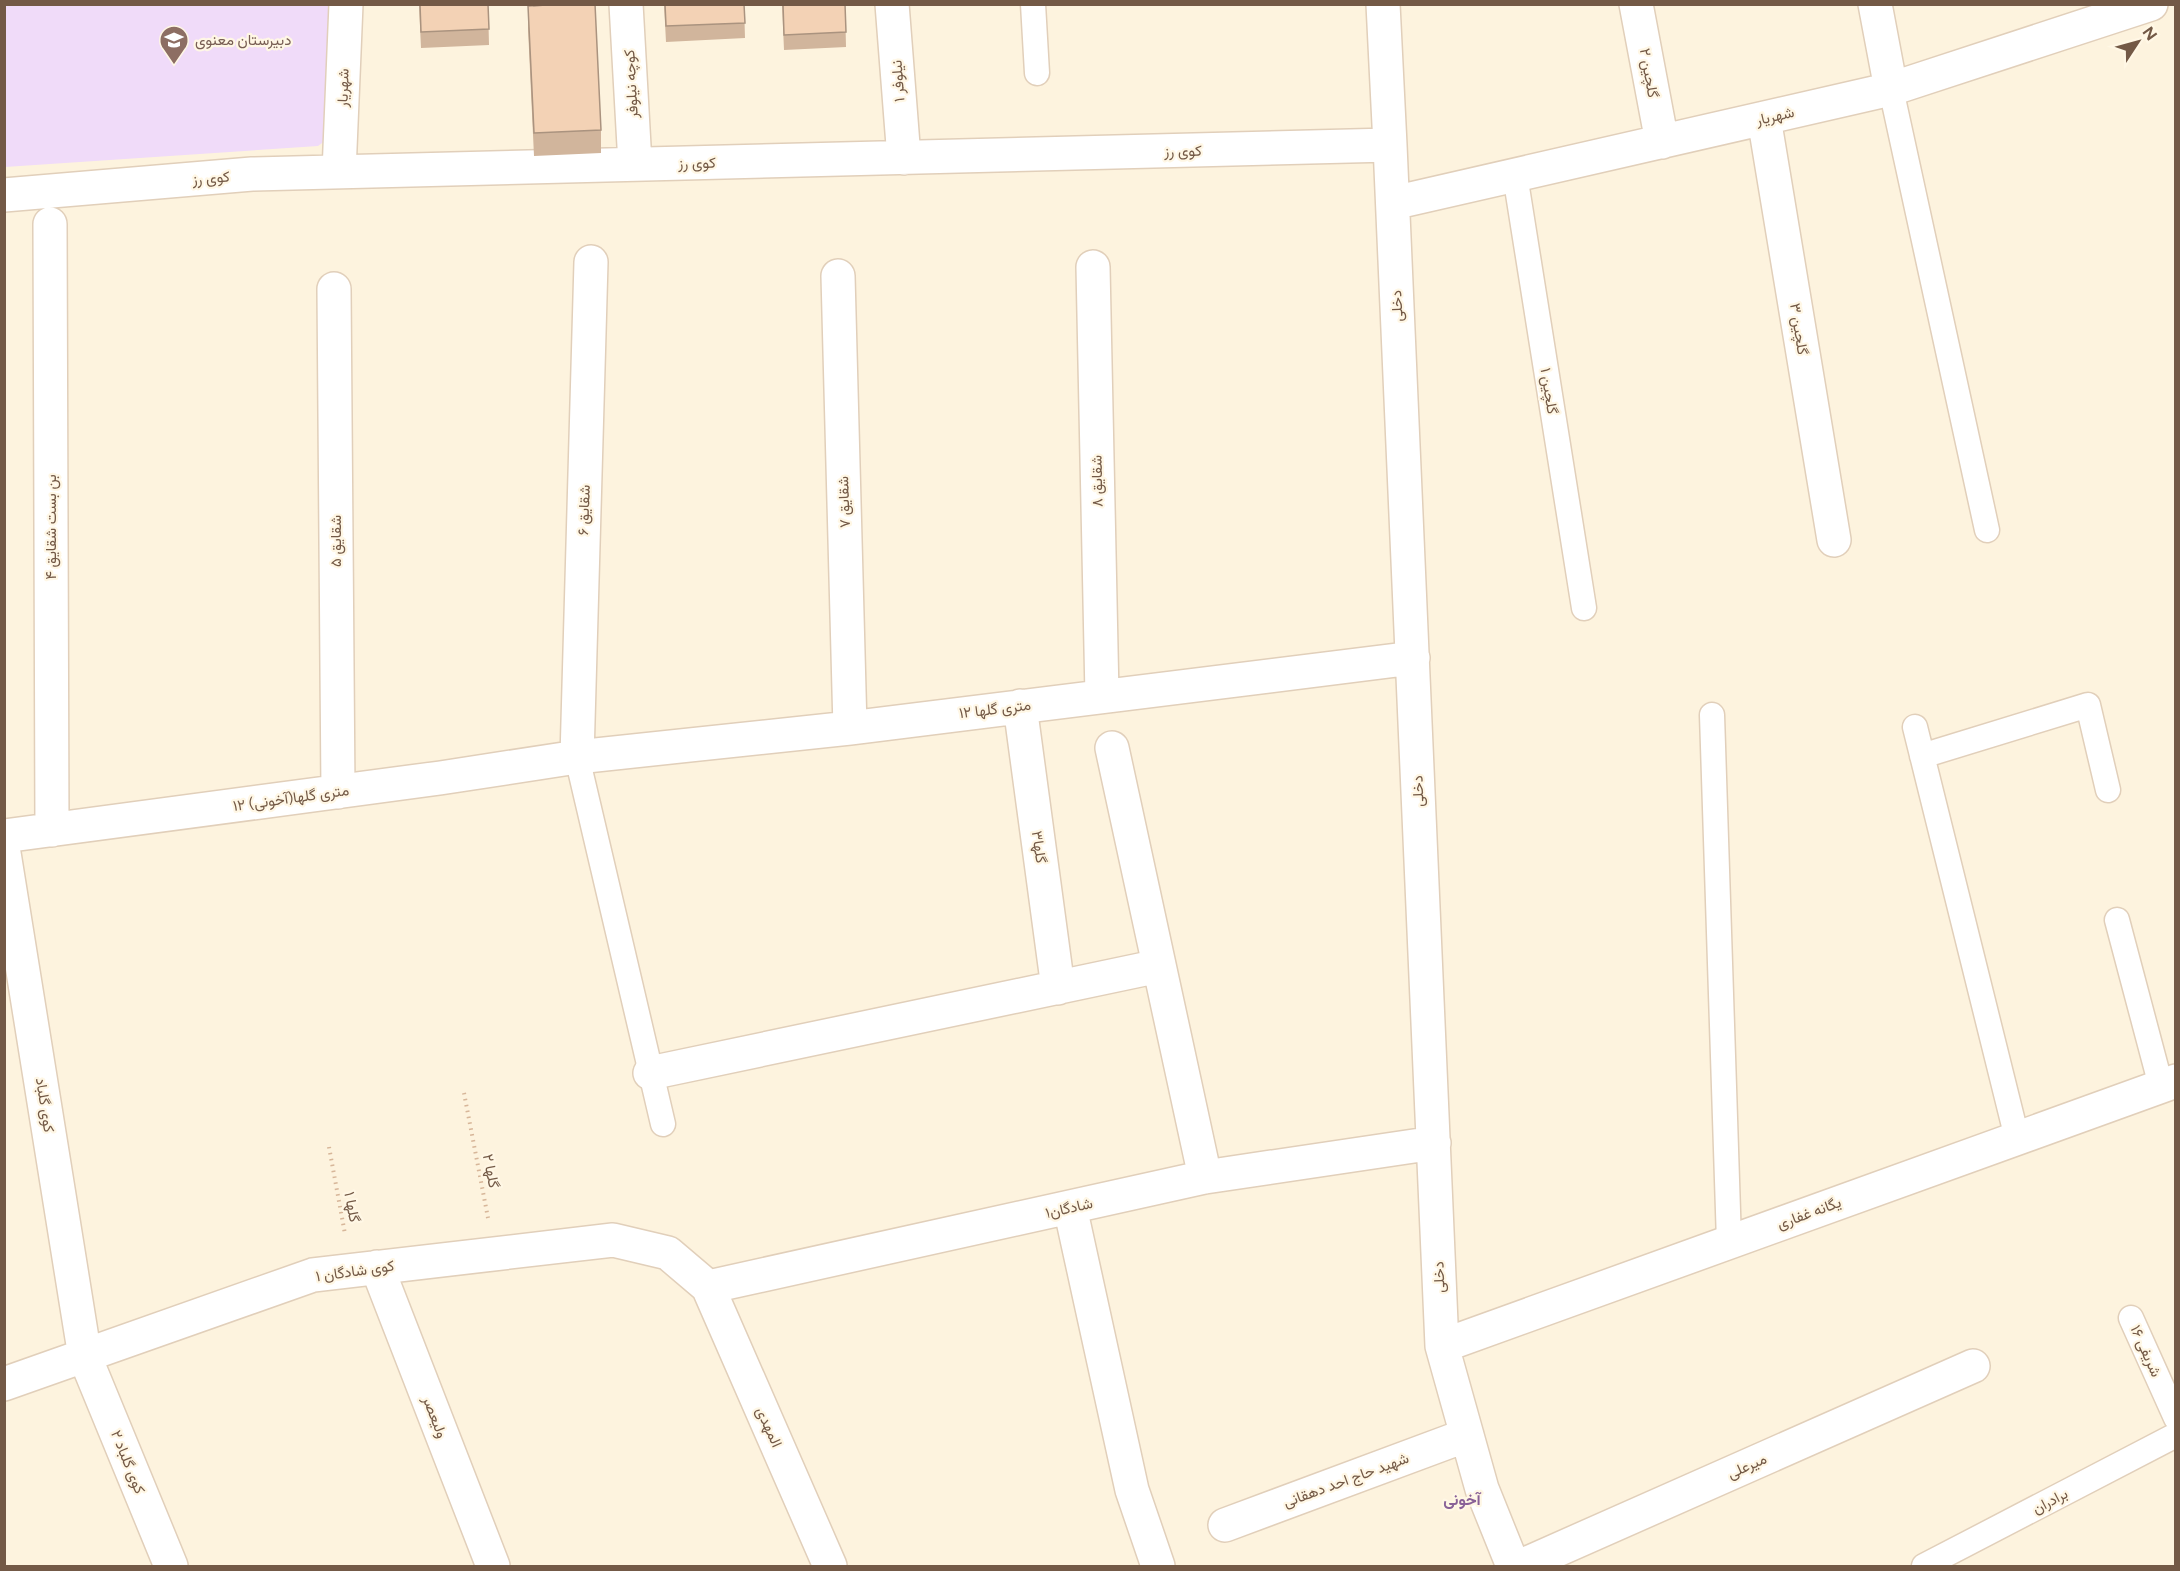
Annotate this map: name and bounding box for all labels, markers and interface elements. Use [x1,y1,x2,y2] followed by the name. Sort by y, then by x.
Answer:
[2108,12,2168,72] north arrow
[2138,23,2161,44] text: N
[158,24,190,66] school or university icon: دبیرستان معنوی
[195,31,291,50] place label: دبیرستان معنوی
[1635,47,1662,100] street label: گلچین ۲
[620,49,643,120] street label: کوچه نیلوفر
[888,59,908,103] street label: نیلوفر ۱
[333,68,353,109] street label: شهریار
[1753,103,1796,129] street label: شهریار
[1163,142,1202,161] street label: کوی رز
[677,154,716,173] street label: کوی رز
[190,167,231,190] street label: کوی رز
[1387,290,1408,322] street label: دخلی
[1785,302,1812,357] street label: گلچین ۳
[1535,367,1562,416] street label: گلچین ۱
[1088,455,1107,507] street label: شقایق ۸
[42,474,61,580] street label: بن بست شقایق ۴
[834,475,855,528] street label: شقایق ۷
[574,484,595,536] street label: شقایق ۶
[327,515,346,567] street label: شقایق ۵
[958,696,1032,723] street label: ۱۲ متری گلها
[1408,775,1429,807] street label: دخلی
[232,781,350,816] street label: ۱۲ متری گلها(آخونی)
[1028,830,1050,865] street label: گلها۳
[31,1076,58,1134] street label: کوی گلباد
[479,1152,503,1190] street label: گلها ۲
[340,1190,364,1224] street label: گلها ۱
[1774,1193,1844,1234] street label: یگانه غفاری
[1044,1194,1094,1222] street label: شادگان۱
[315,1257,396,1286] street label: کوی شادگان ۱
[1429,1261,1450,1293] street label: دخلی
[2126,1322,2165,1380] street label: شریفی ۱۶
[418,1392,451,1441] street label: ولیعصر
[751,1404,786,1450] street label: المهدی
[106,1428,149,1497] street label: کوی گلباد ۲
[1281,1449,1412,1513] street label: شهید حاج احد دهقانی
[1725,1449,1770,1483] street label: میرعلی
[2029,1484,2071,1518] street label: برادران
[1443,1490,1483,1510] district label: آخونی

